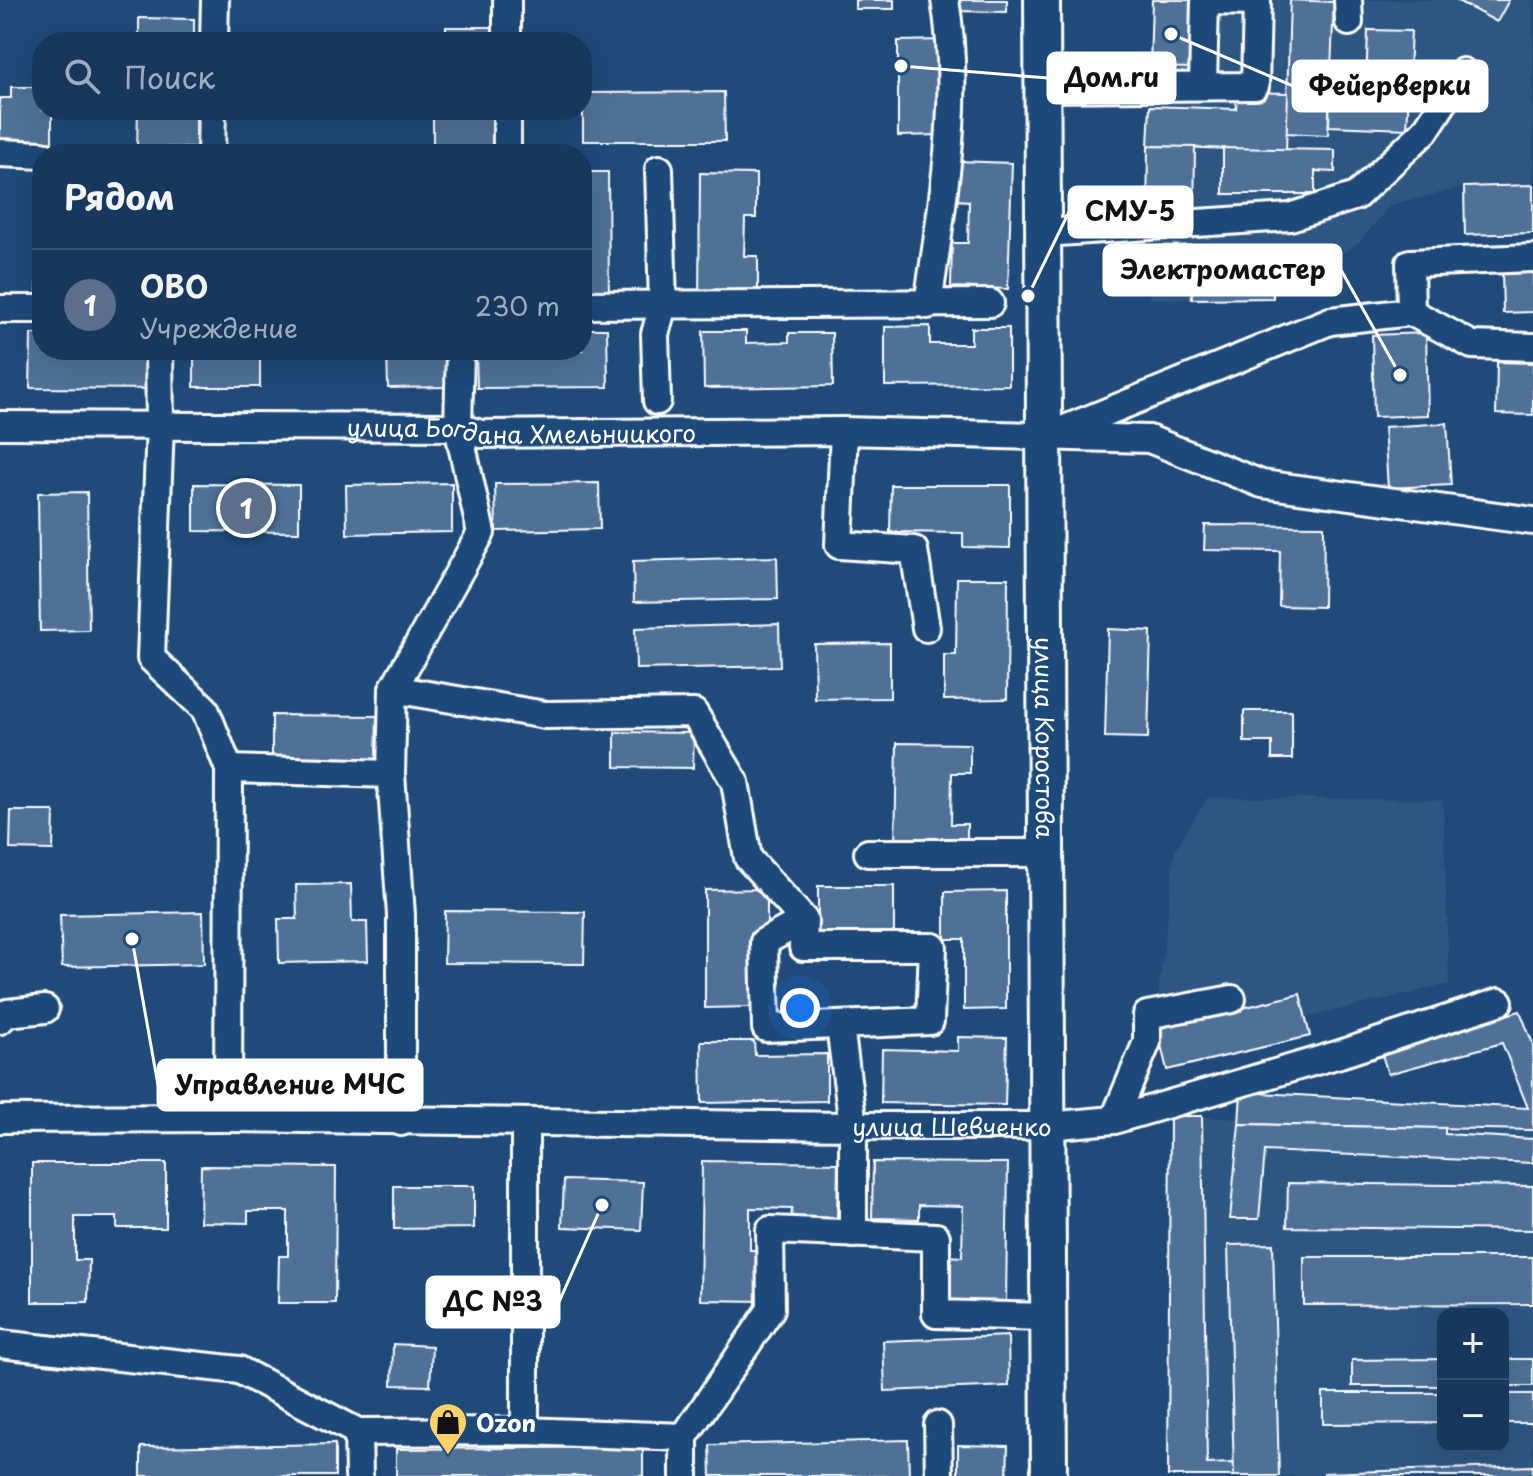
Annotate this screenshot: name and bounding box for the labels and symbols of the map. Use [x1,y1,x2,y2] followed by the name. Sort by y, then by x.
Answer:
[1048,53,1175,103] callout: Дом.ru
[1064,57,1159,96] text: Дом.ru
[1293,61,1487,111] callout: Фейерверки
[1309,65,1471,104] text: Фейерверки
[1069,187,1192,237] callout: СМУ-5
[1085,191,1175,230] text: СМУ-5
[1104,245,1341,295] callout: Электромастер
[1120,249,1326,288] text: Электромастер
[347,409,696,452] street label: улица Богдана Хмельницкого
[220,478,272,538] pin: 1
[1027,637,1064,839] street label: улица Коростова
[780,988,820,1028] your location
[158,1060,422,1110] callout: Управление МЧС
[174,1064,406,1103] text: Управление МЧС
[852,1108,1052,1144] street label: улица Шевченко
[427,1277,559,1327] callout: ДС №3
[442,1281,543,1320] text: ДС №3
[427,1401,469,1456] shop icon: Ozon
[476,1404,536,1440] place label: Ozon

